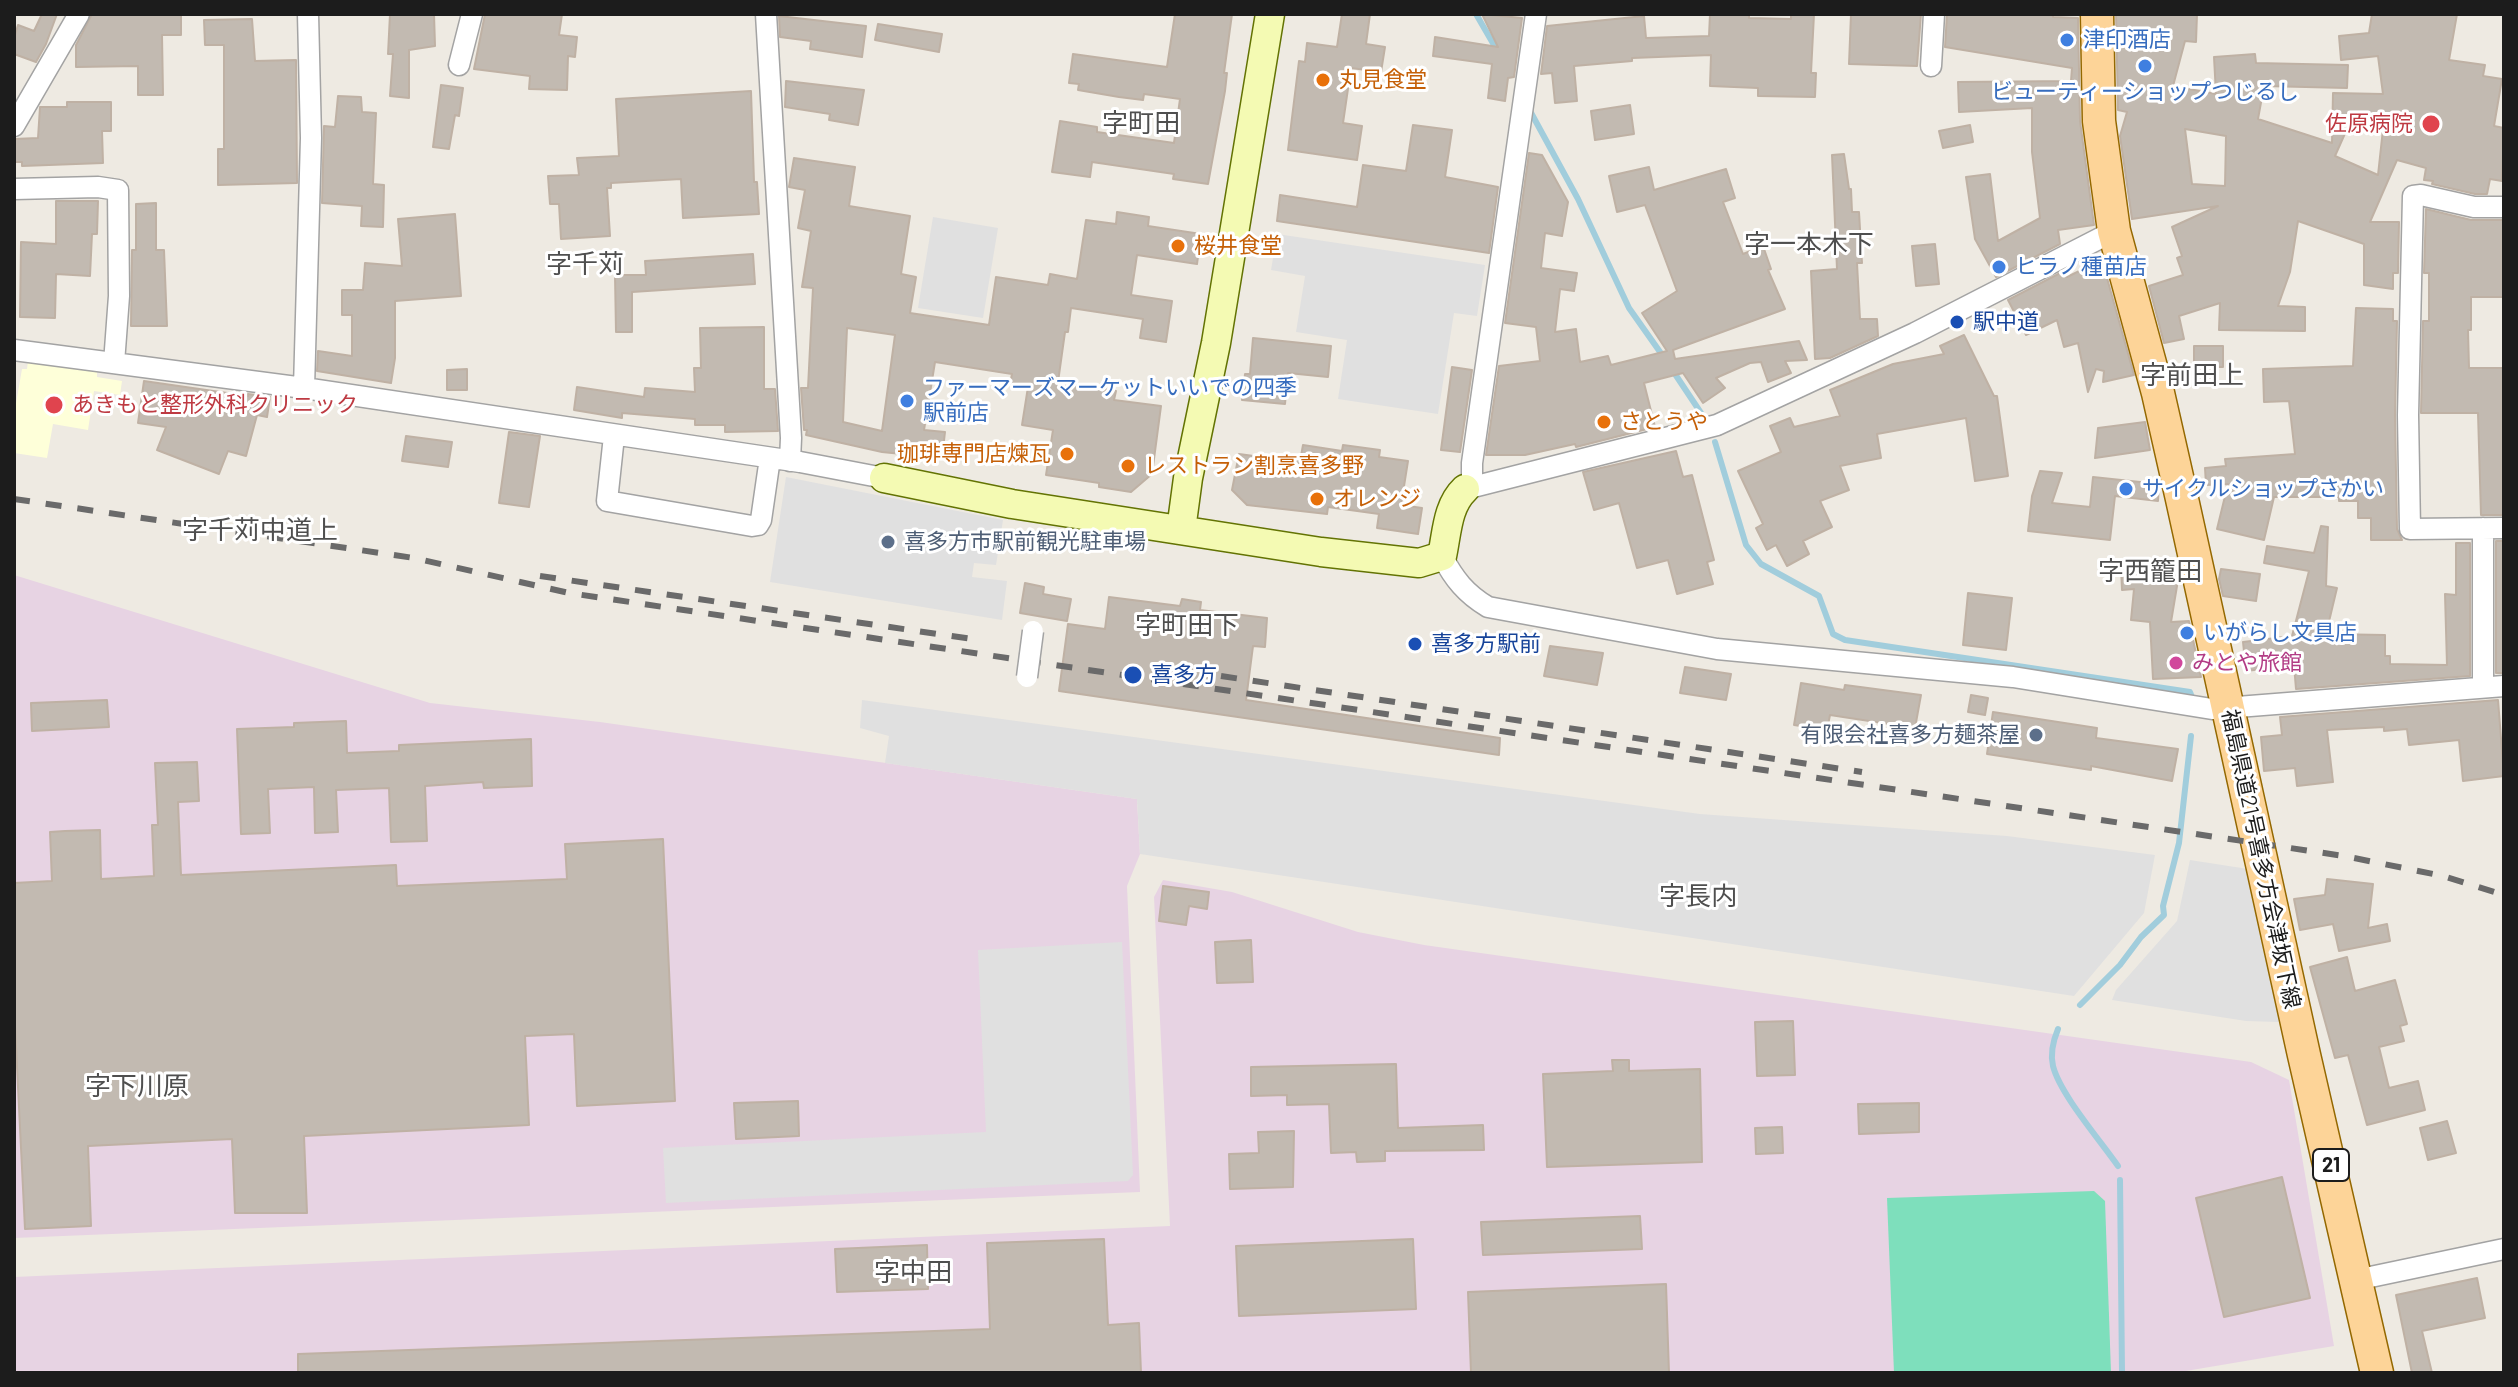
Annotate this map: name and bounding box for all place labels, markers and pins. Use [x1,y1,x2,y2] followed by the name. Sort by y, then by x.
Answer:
[2083,27,2171,53] place label: 津印酒店
[2058,31,2076,49] marker: 津印酒店
[2136,57,2154,75] marker: ビューティーショップつじるし
[1339,67,1427,93] place label: 丸見食堂
[1314,71,1332,89] marker: 丸見食堂
[1991,79,2299,105] place label: ビューティーショップつじるし
[2325,111,2413,137] place label: 佐原病院
[2420,113,2442,135] marker: 佐原病院
[1194,233,1282,259] place label: 桜井食堂
[1169,237,1187,255] marker: 桜井食堂
[2015,254,2147,280] place label: ヒラノ種苗店
[1990,258,2008,276] marker: ヒラノ種苗店
[1973,309,2039,335] place label: 駅中道
[1948,313,1966,331] marker: 駅中道
[923,375,1297,426] place label: ファーマーズマーケットいいでの四季 駅前店
[72,392,358,418] place label: あきもと整形外科クリニック
[898,392,916,410] marker: ファーマーズマーケットいいでの四季 駅前店
[43,394,65,416] marker: あきもと整形外科クリニック
[1620,409,1708,435] place label: さとうや
[1595,413,1613,431] marker: さとうや
[897,441,1051,467] place label: 珈琲専門店煉瓦
[1058,445,1076,463] marker: 珈琲専門店煉瓦
[1144,453,1364,479] place label: レストラン割烹喜多野
[1119,457,1137,475] marker: レストラン割烹喜多野
[2142,476,2384,502] place label: サイクルショップさかい
[2117,480,2135,498] marker: サイクルショップさかい
[1333,486,1421,512] place label: オレンジ
[1308,490,1326,508] marker: オレンジ
[904,529,1146,555] place label: 喜多方市駅前観光駐車場
[879,533,897,551] marker: 喜多方市駅前観光駐車場
[2203,620,2357,646] place label: いがらし文具店
[2178,624,2196,642] marker: いがらし文具店
[1431,631,1541,657] place label: 喜多方駅前
[1406,635,1424,653] marker: 喜多方駅前
[2192,650,2302,676] place label: みとや旅館
[2167,654,2185,672] marker: みとや旅館
[1151,662,1217,688] place label: 喜多方
[1122,664,1144,686] marker: 喜多方
[1800,722,2020,748] place label: 有限会社喜多方麺茶屋
[2027,726,2045,744] marker: 有限会社喜多方麺茶屋

